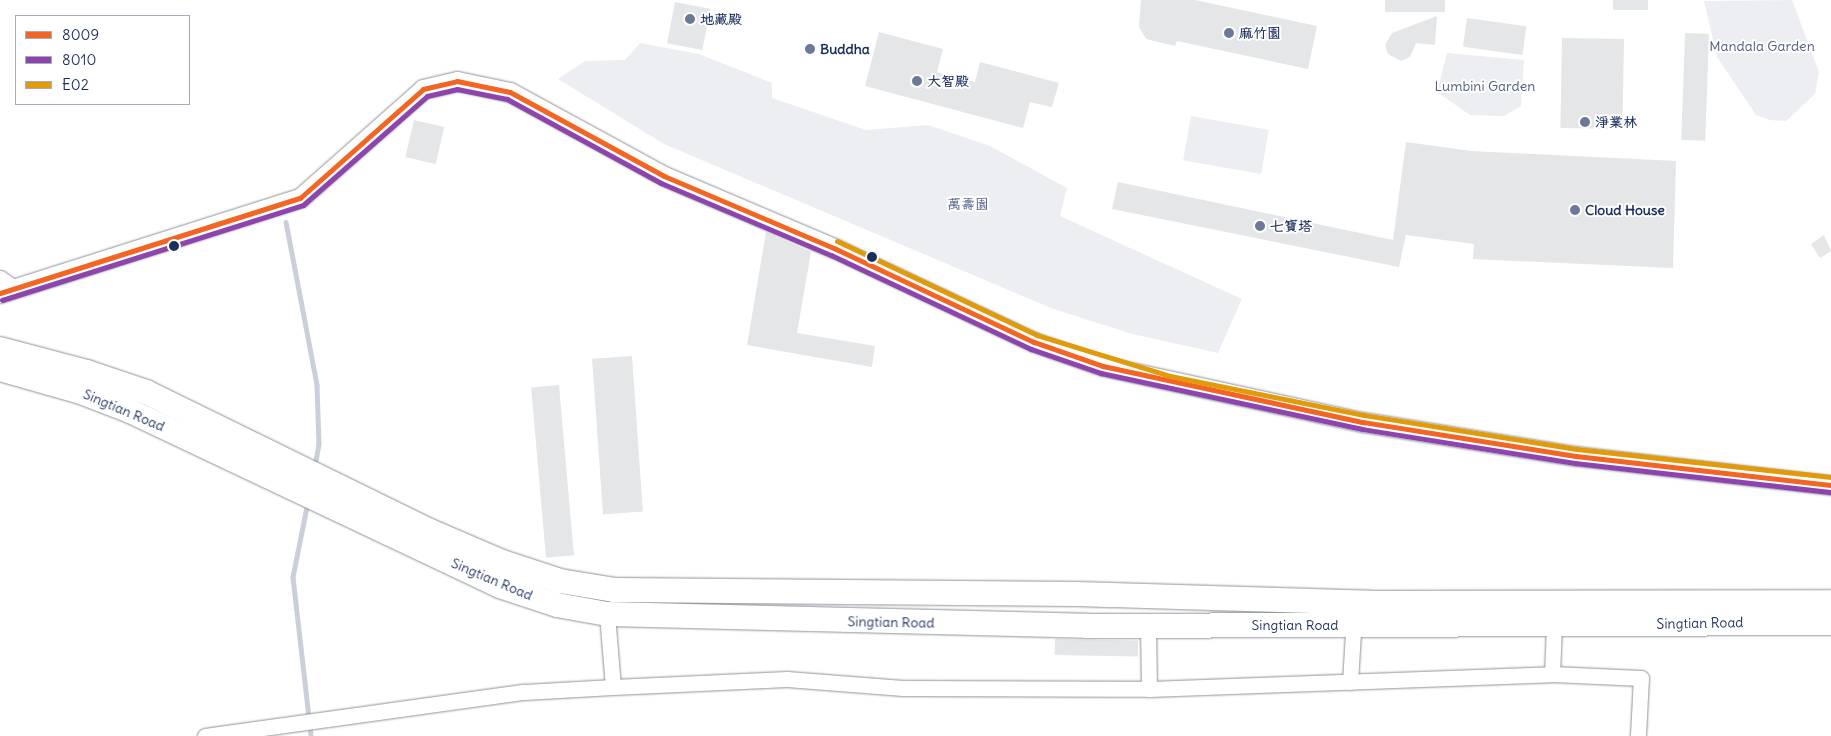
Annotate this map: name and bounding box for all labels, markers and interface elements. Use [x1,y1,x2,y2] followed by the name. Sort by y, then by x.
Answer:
[700,11,742,27] place label: 地藏殿
[684,13,696,25] marker: 地藏殿
[15,15,190,105] legend
[62,25,99,44] text: 8009
[1239,25,1281,41] place label: 麻竹園
[1223,27,1235,39] marker: 麻竹園
[1709,38,1815,54] park label: Mandala Garden
[820,41,870,57] place label: Buddha
[804,43,816,55] marker: Buddha
[62,50,96,69] text: 8010
[927,73,969,89] place label: 大智殿
[62,75,89,94] text: E02
[911,75,923,87] marker: 大智殿
[1435,78,1535,94] park label: Lumbini Garden
[1595,114,1637,130] place label: 淨業林
[1579,116,1591,128] marker: 淨業林
[947,196,989,212] park label: 萬壽園
[1585,202,1665,218] place label: Cloud House
[1569,204,1581,216] marker: Cloud House
[1270,218,1312,234] place label: 七寶塔
[1254,220,1266,232] marker: 七寶塔
[169,241,179,251] unlabelled marker
[867,252,877,262] unlabelled marker
[81,385,167,435] street label: Singtian Road
[449,554,535,604] street label: Singtian Road
[847,613,935,631] street label: Singtian Road
[1656,614,1744,632] street label: Singtian Road
[1252,617,1338,633] street label: Singtian Road

